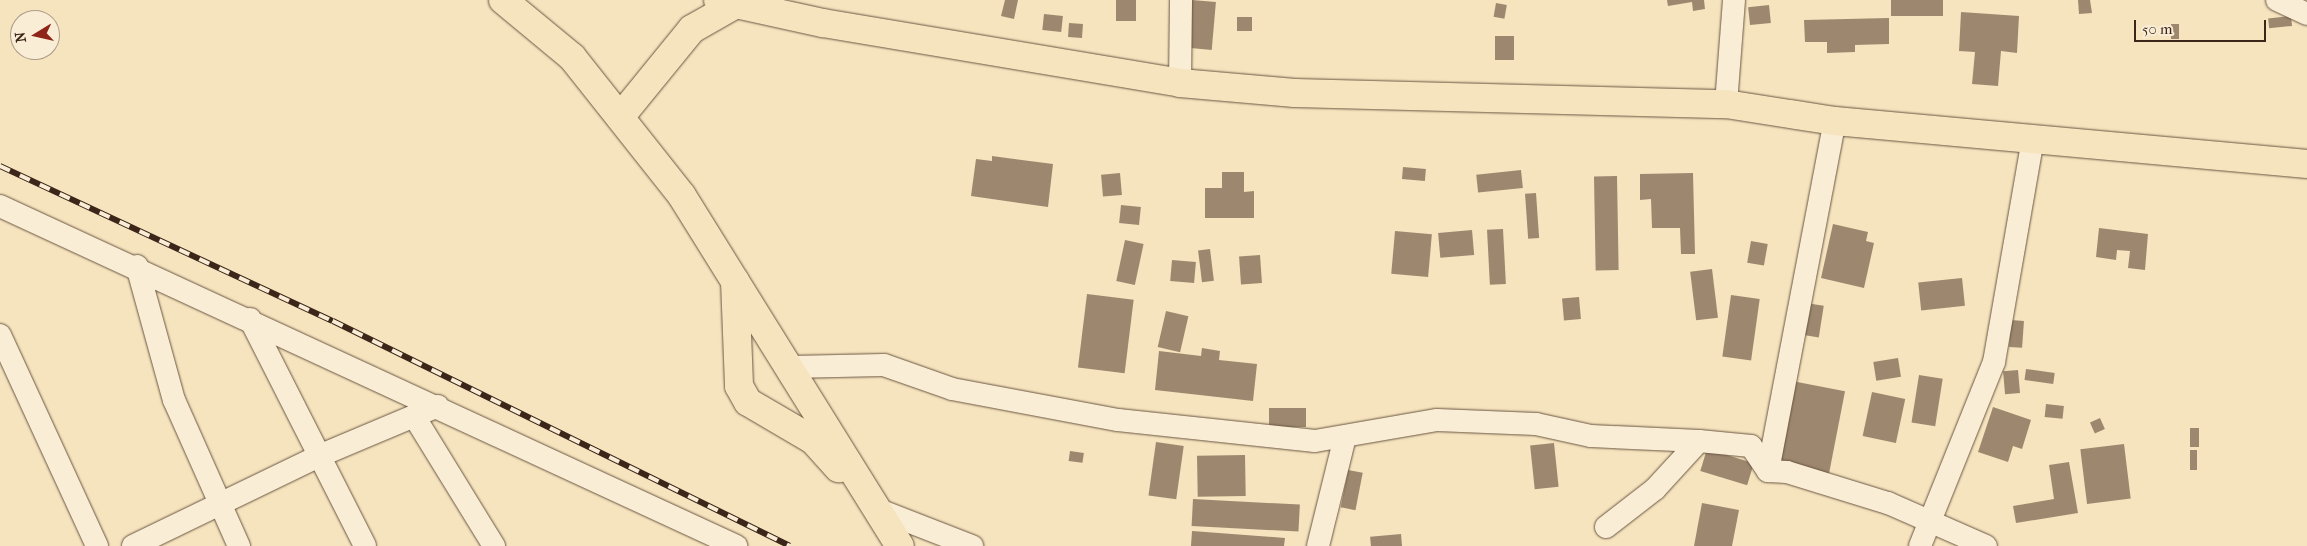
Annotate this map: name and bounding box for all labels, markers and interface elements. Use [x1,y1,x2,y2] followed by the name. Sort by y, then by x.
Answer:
[10,10,60,60] north arrow
[2137,10,2270,42] scale bar
[2142,20,2172,38] text: 50 m
[11,31,30,44] text: N

